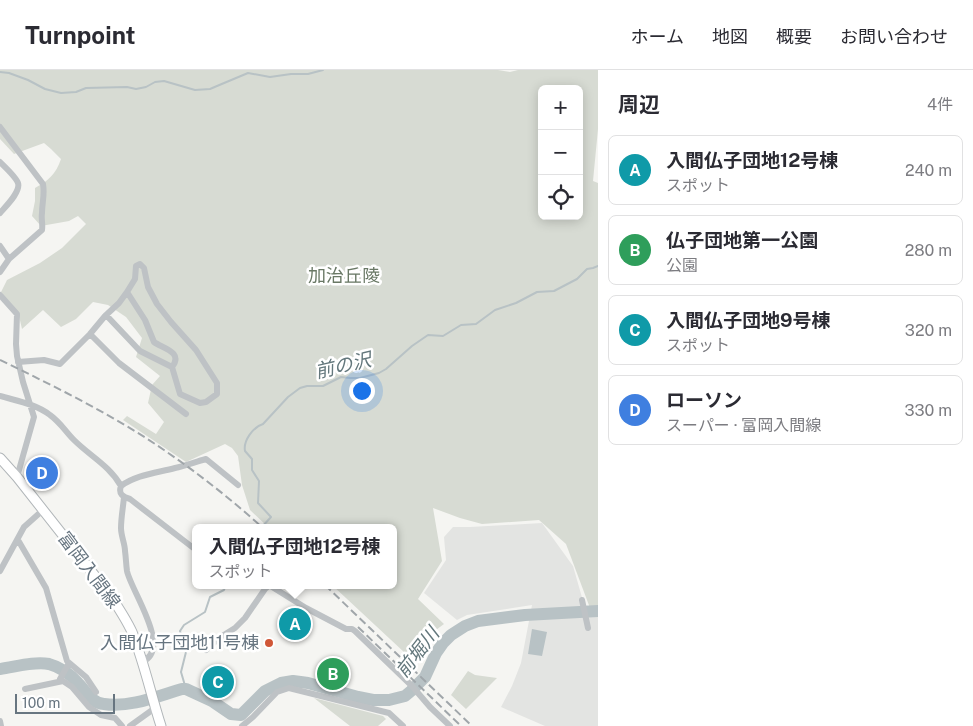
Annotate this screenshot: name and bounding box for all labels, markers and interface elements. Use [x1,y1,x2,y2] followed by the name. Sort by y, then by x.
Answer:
[25,21,135,49] text: Turnpoint
[631,26,684,47] text: ホーム
[712,26,748,47] text: 地図
[776,26,812,47] text: 概要
[840,26,948,47] text: お問い合わせ
[538,85,583,220] map controls
[538,85,583,130] button: +
[618,92,660,117] text: 周辺
[927,95,953,114] text: 4件
[538,130,583,175] button: −
[666,149,838,171] text: 入間仏子団地12号棟
[629,161,641,180] text: A
[905,161,952,180] text: 240 m
[538,175,583,220] button: locate
[666,176,730,195] text: スポット
[666,229,818,251] text: 仏子団地第一公園
[630,241,640,260] text: B
[905,241,952,260] text: 280 m
[666,256,698,275] text: 公園
[308,265,380,286] park label: 加治丘陵
[666,309,831,331] text: 入間仏子団地9号棟
[629,321,641,340] text: C
[905,321,952,340] text: 320 m
[666,336,730,355] text: スポット
[313,347,376,382] water label: 前の沢
[349,378,375,404] your location
[666,389,742,411] text: ローソン
[629,401,641,420] text: D
[905,401,952,420] text: 330 m
[666,416,821,435] text: スーパー · 富岡入間線
[26,454,58,492] pin: D
[192,524,397,589] popup
[54,527,125,612] street label: 富岡入間線
[208,535,381,557] text: 入間仏子団地12号棟
[208,562,272,581] text: スポット
[279,605,311,643] pin: A
[391,621,444,681] water label: 前堀川
[100,632,259,653] place label: 入間仏子団地11号棟
[263,637,275,649] marker: 入間仏子団地11号棟
[317,655,349,693] pin: B
[202,663,234,701] pin: C
[15,691,115,714] scale bar
[22,695,60,711] text: 100 m

